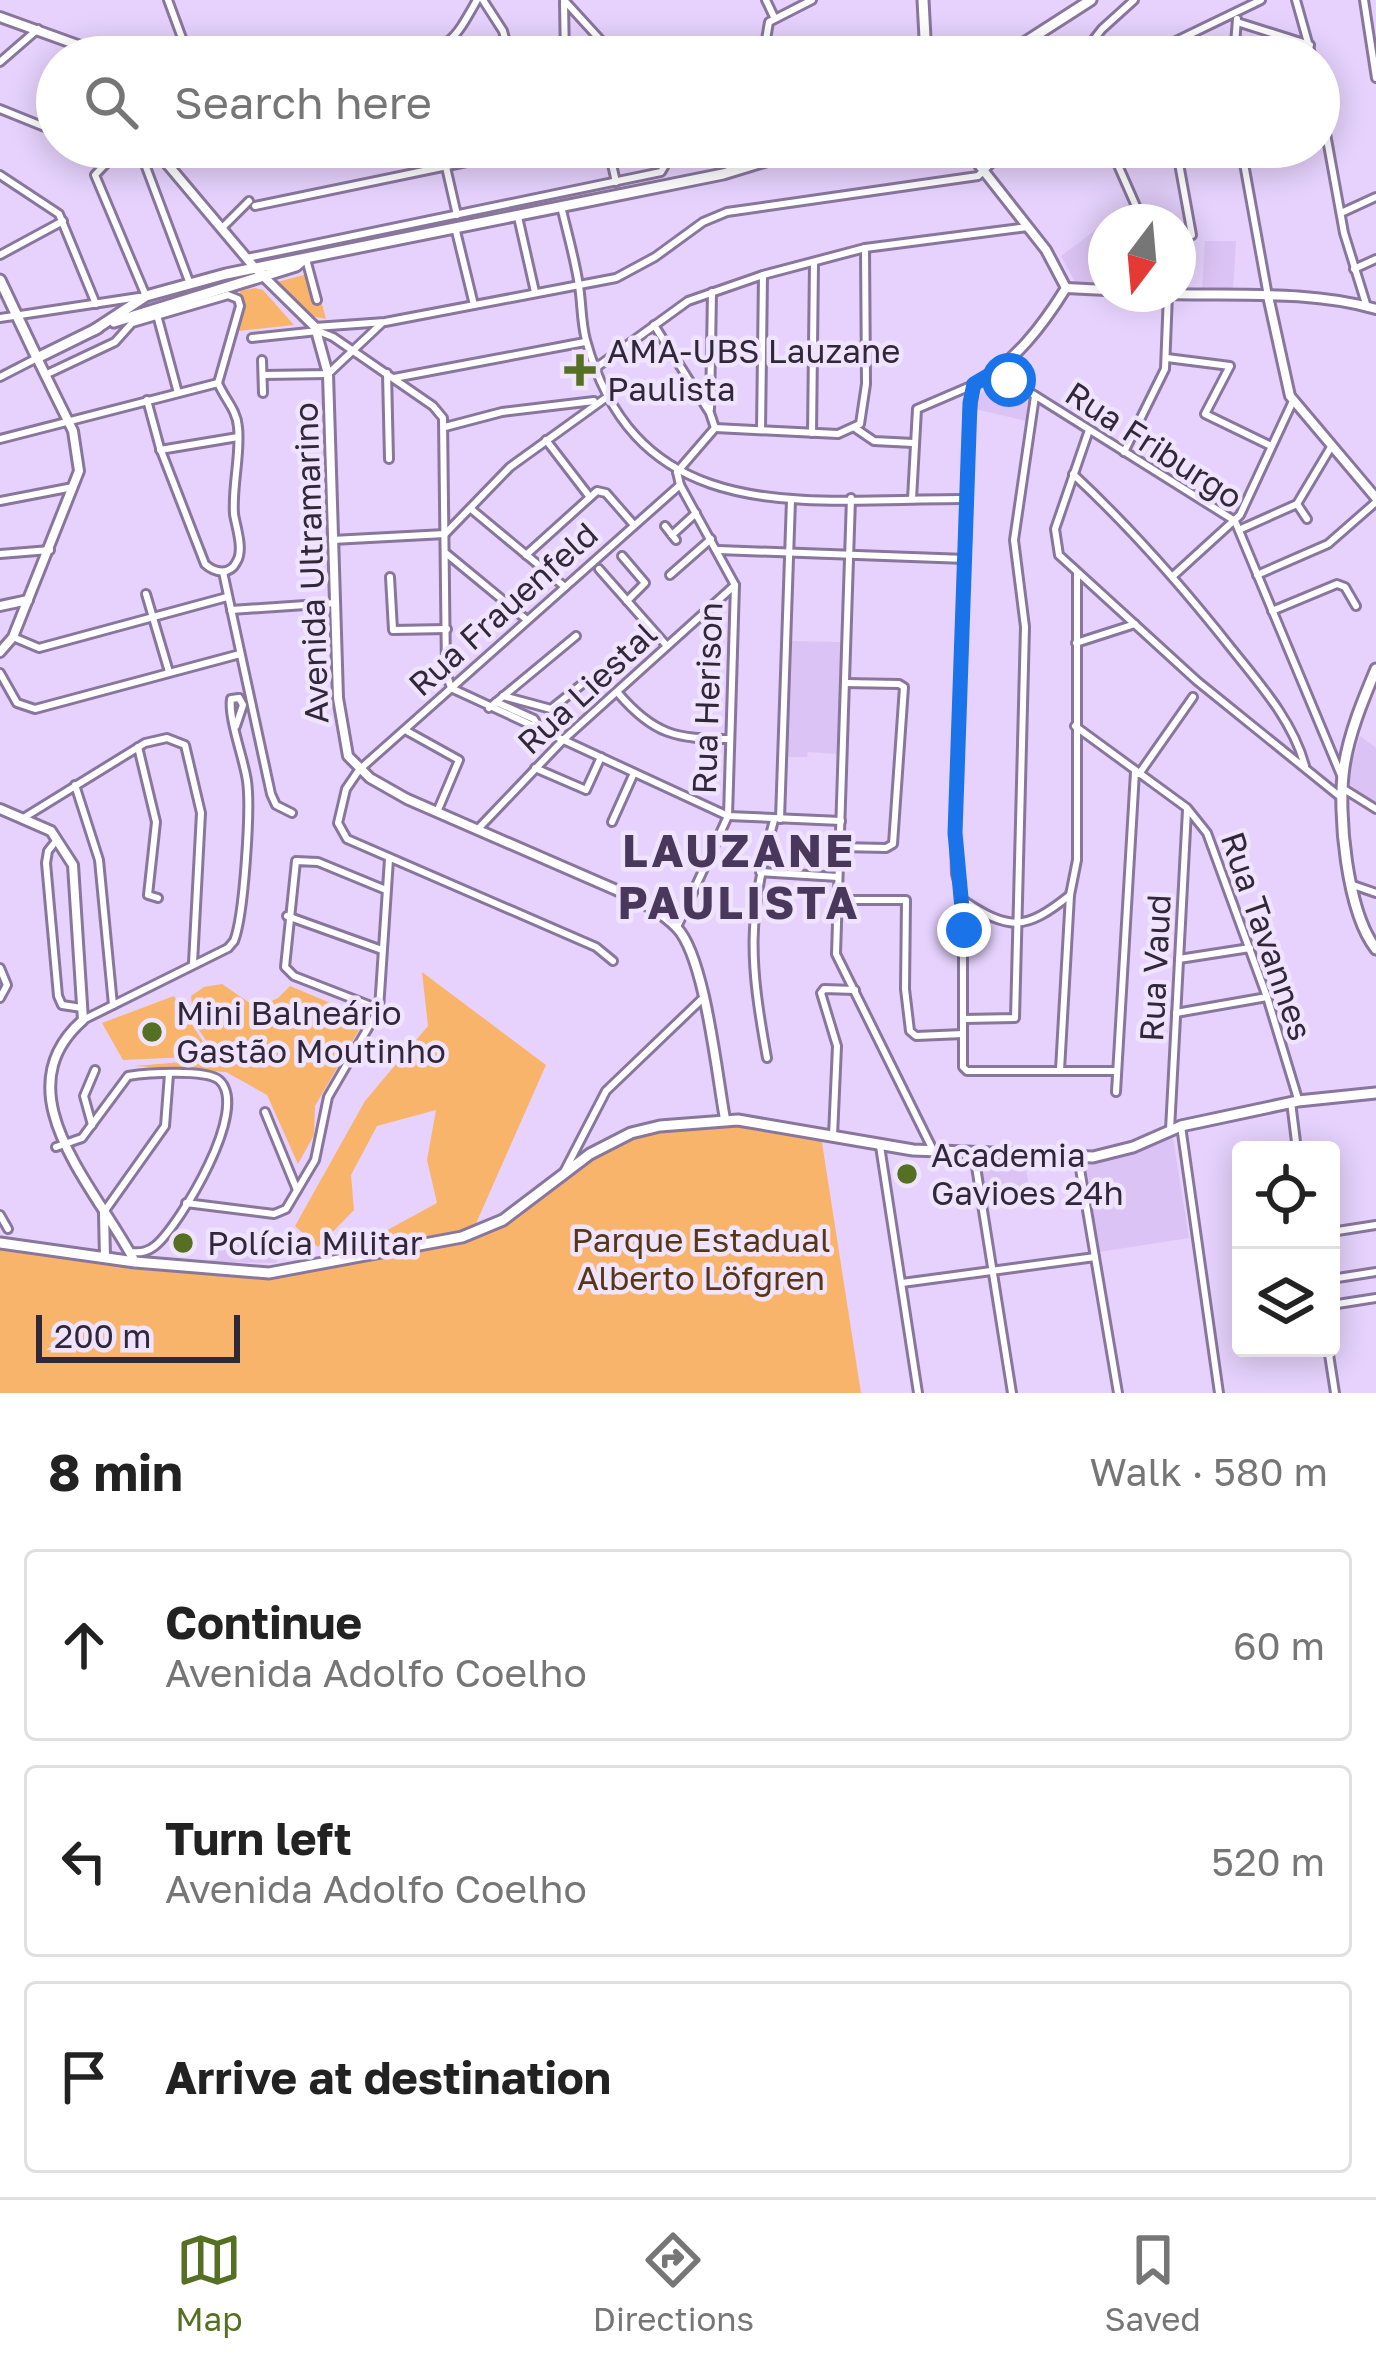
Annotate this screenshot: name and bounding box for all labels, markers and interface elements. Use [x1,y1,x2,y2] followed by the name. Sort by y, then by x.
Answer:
[36,36,1340,168] search box
[78,69,144,135] icon: search
[174,75,432,129] text: Search here
[1088,204,1196,312] north arrow
[607,331,900,408] place label: AMA-UBS Lauzane Paulista
[982,353,1036,407] route start
[564,354,596,386] marker: AMA-UBS Lauzane Paulista
[1059,373,1250,516] street label: Rua Friburgo
[285,402,336,724] street label: Avenida Ultramarino
[400,514,605,703] street label: Rua Frauenfeld
[684,601,729,795] street label: Rua Herison
[509,614,664,762] street label: Rua Liestal
[617,823,861,929] district label: LAUZANE PAULISTA
[1214,827,1321,1045] street label: Rua Tavannes
[1131,893,1178,1043] street label: Rua Vaud
[937,903,991,957] route end
[176,993,446,1070] place label: Mini Balneário Gastão Moutinho
[139,1019,165,1045] marker: Mini Balneário Gastão Moutinho
[931,1135,1124,1212] place label: Academia Gavioes 24h
[1232,1141,1340,1357] map controls
[1232,1141,1340,1249] button: locate
[894,1161,920,1187] marker: Academia Gavioes 24h
[571,1220,831,1297] park label: Parque Estadual Alberto Löfgren
[207,1223,423,1262] place label: Polícia Militar
[170,1230,196,1256] marker: Polícia Militar
[1232,1249,1340,1357] button: layers
[36,1309,240,1362] scale bar
[54,1316,152,1355] text: 200 m
[48,1441,183,1502] text: 8 min
[1090,1448,1328,1495] text: Walk · 580 m
[165,1595,362,1649] text: Continue
[51,1612,117,1678] icon: ahead
[1233,1622,1325,1669] text: 60 m
[165,1649,587,1696] text: Avenida Adolfo Coelho
[165,1811,352,1865] text: Turn left
[51,1828,117,1894] icon: left
[1211,1838,1325,1885] text: 520 m
[165,1865,587,1912] text: Avenida Adolfo Coelho
[51,2044,117,2110] icon: arrive
[165,2050,611,2104] text: Arrive at destination
[175,2227,243,2338] tab: Map
[593,2227,754,2338] tab: Directions
[1104,2227,1201,2338] tab: Saved

